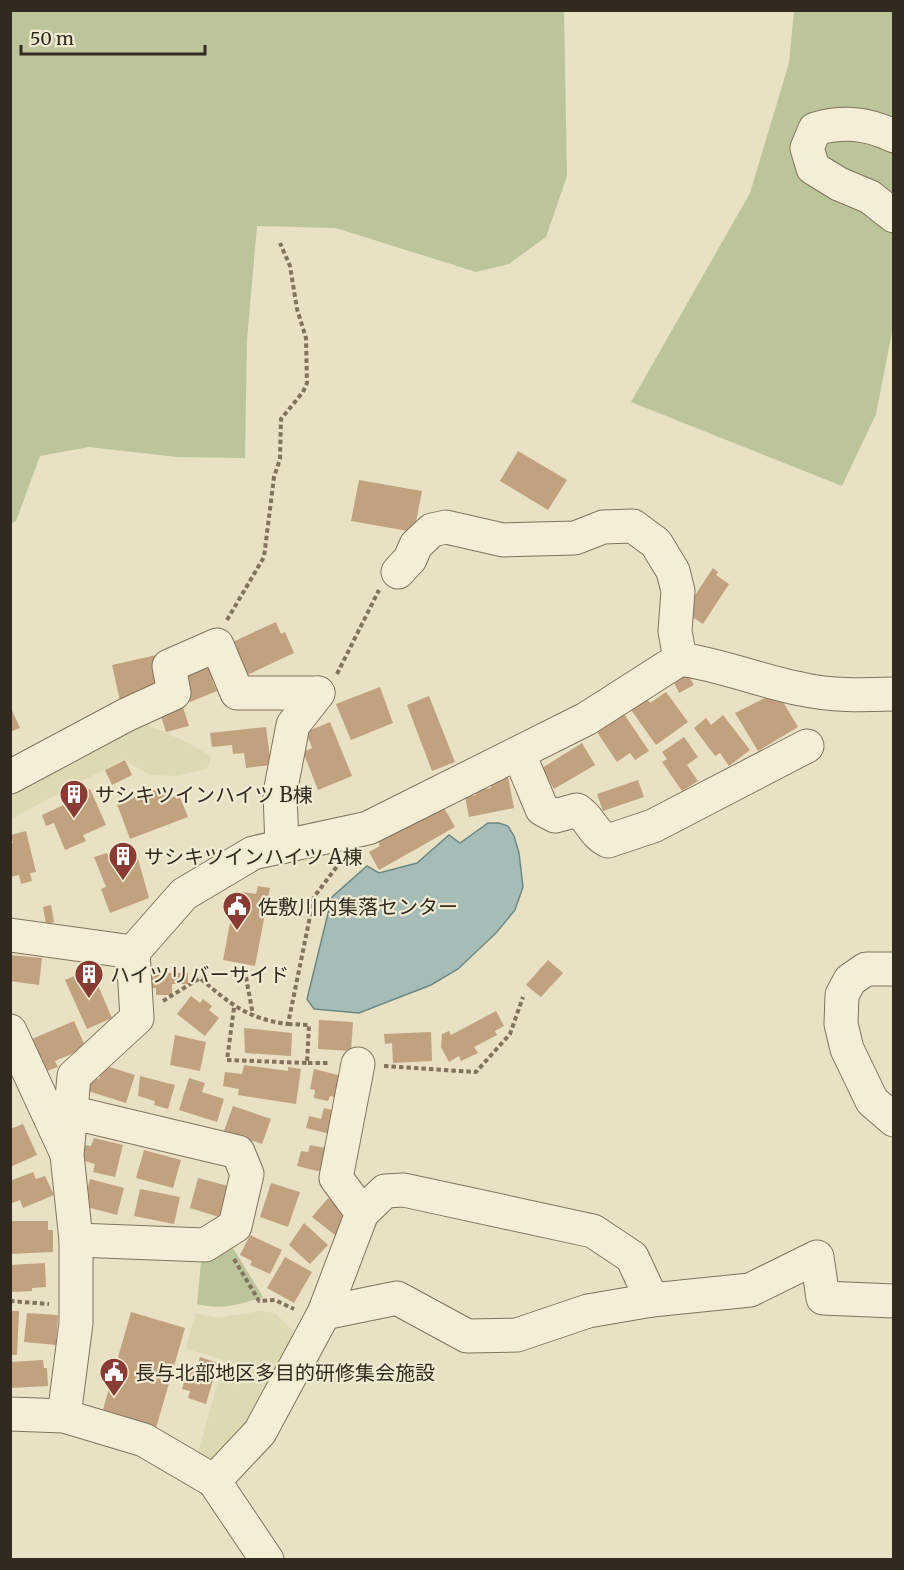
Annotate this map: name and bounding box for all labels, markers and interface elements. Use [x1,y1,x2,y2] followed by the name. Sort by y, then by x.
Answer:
[21,18,206,56] scale bar
[30,27,74,50] text: 50 m
[58,778,90,820] building icon: サシキツインハイツ B棟
[95,782,313,807] place label: サシキツインハイツ B棟
[107,840,139,882] building icon: サシキツインハイツ A棟
[144,844,362,869] place label: サシキツインハイツ A棟
[221,890,253,932] public building icon: 佐敷川内集落センター
[258,894,458,919] place label: 佐敷川内集落センター
[73,958,105,1000] building icon: ハイツリバーサイド
[110,962,289,987] place label: ハイツリバーサイド
[98,1356,130,1398] public building icon: 長与北部地区多目的研修集会施設
[135,1360,435,1385] place label: 長与北部地区多目的研修集会施設

